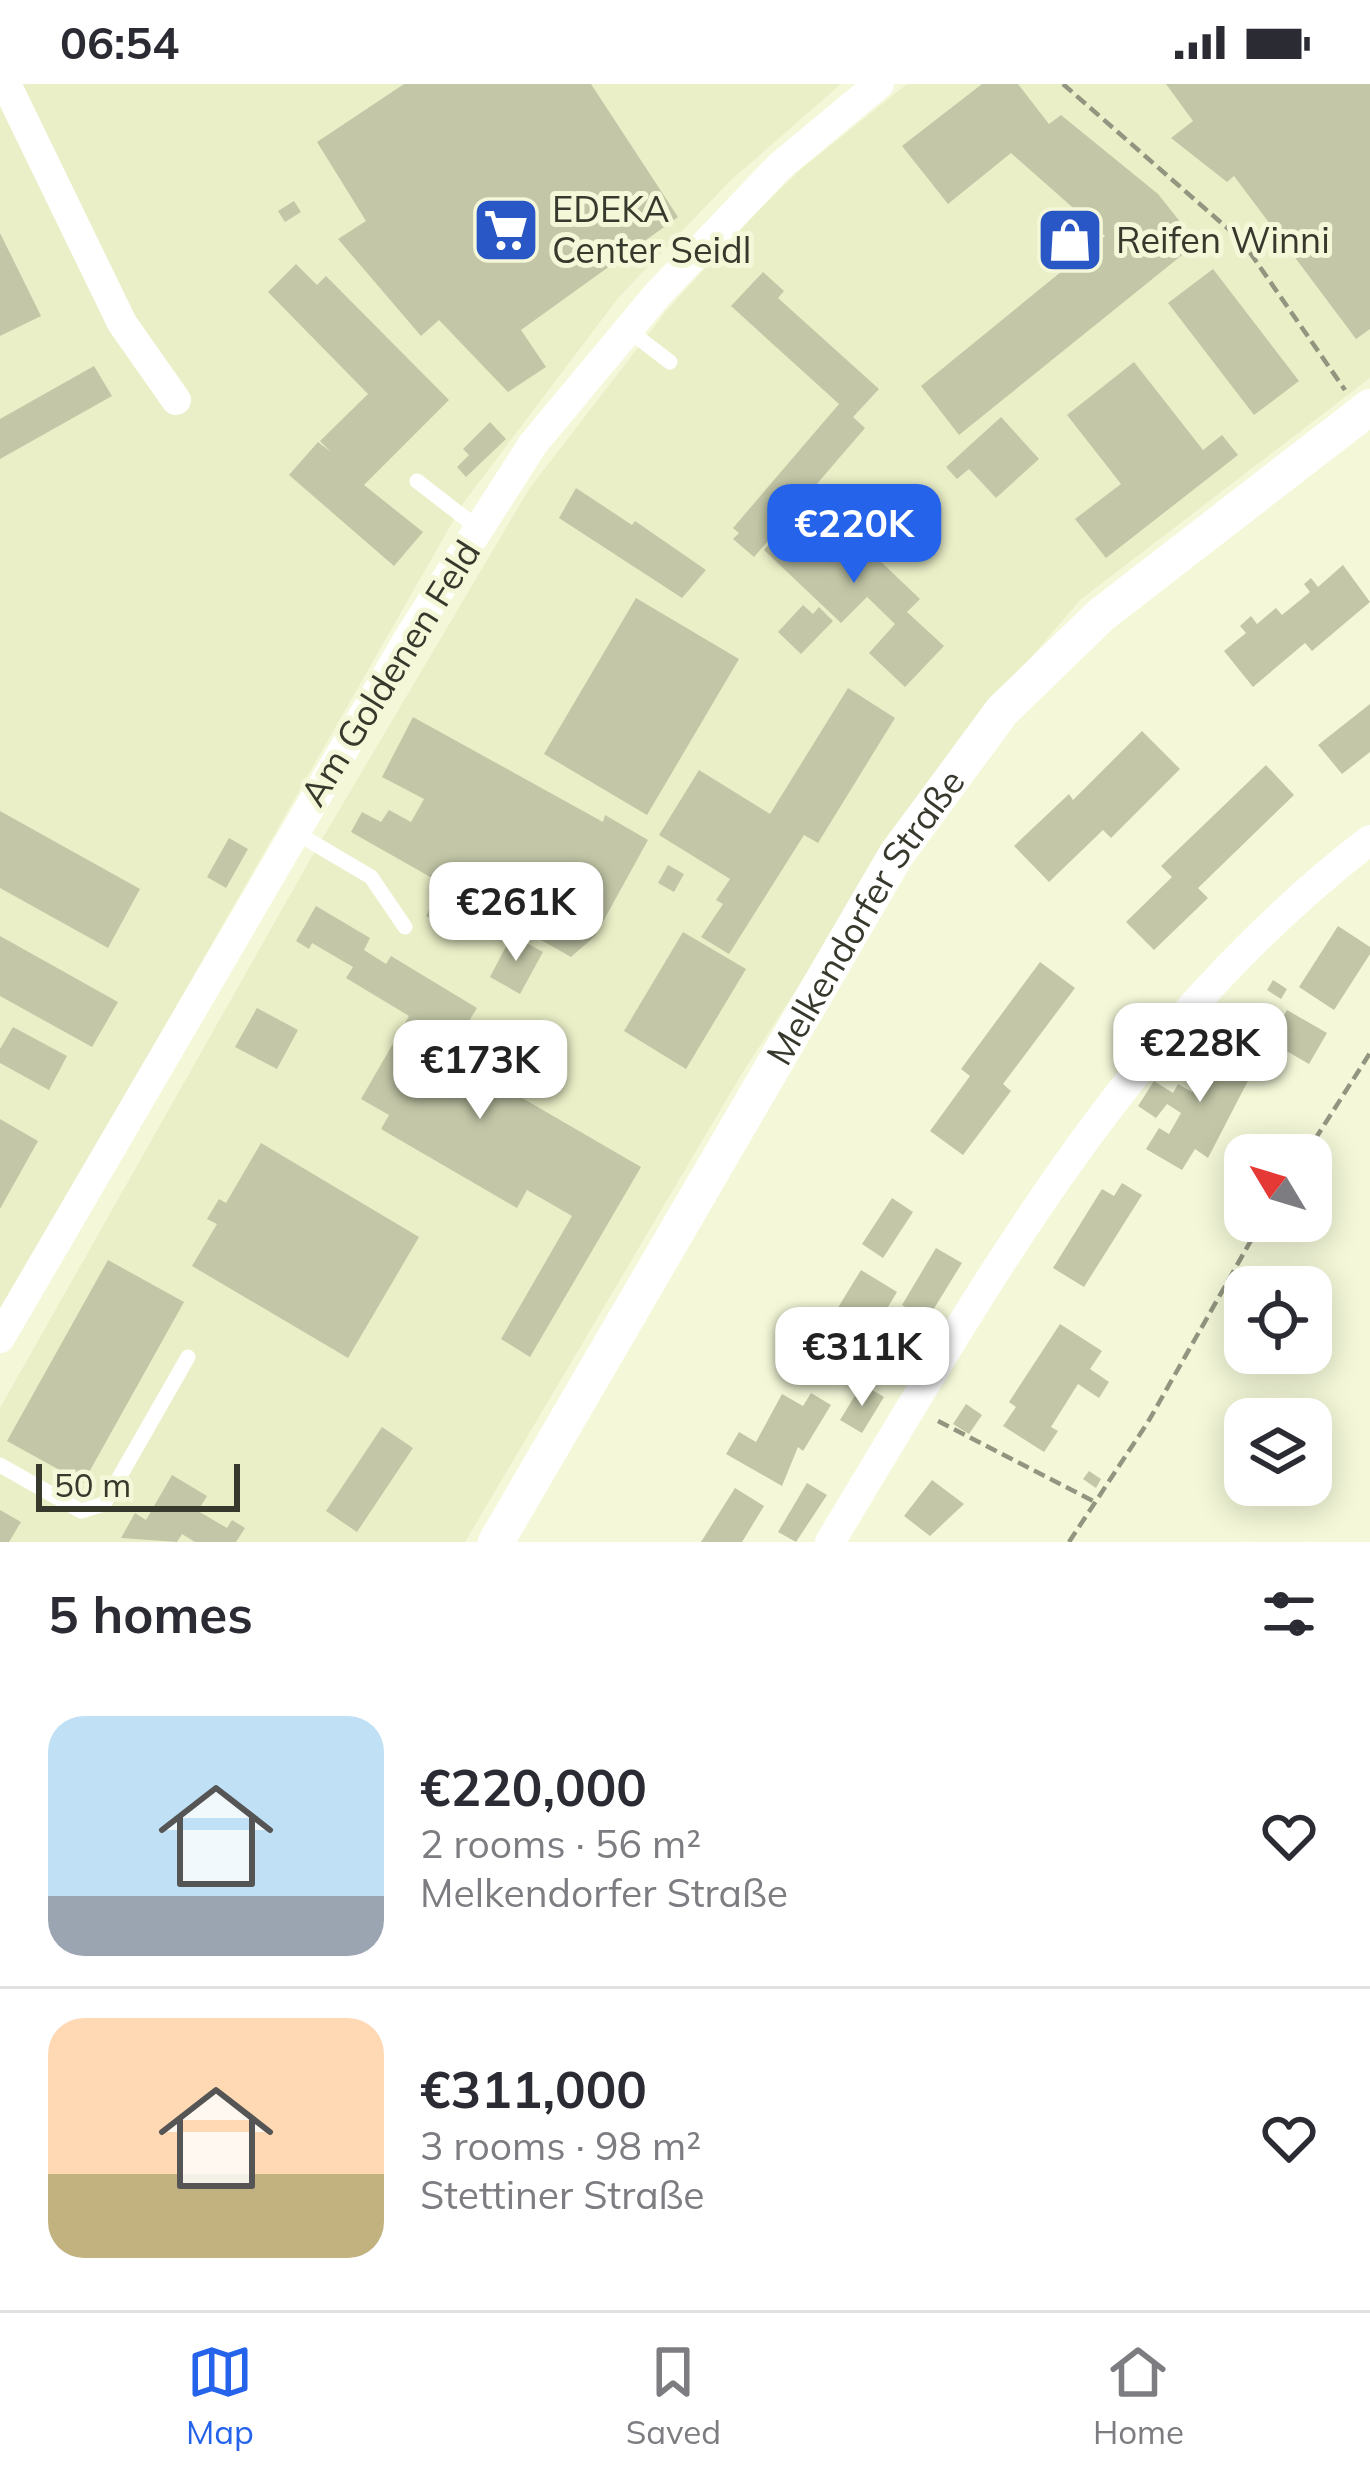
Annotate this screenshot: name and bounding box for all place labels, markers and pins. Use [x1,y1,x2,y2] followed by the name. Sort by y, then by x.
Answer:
[552,186,751,272] place label: EDEKA Center Seidl
[471,195,541,265] supermarket icon: EDEKA Center Seidl
[1035,205,1105,275] shop icon: Reifen Winni
[1116,217,1330,262] place label: Reifen Winni
[770,484,938,586] pin: €220K
[432,862,600,964] pin: €261K
[1116,1003,1284,1105] pin: €228K
[396,1020,564,1122] pin: €173K
[778,1307,946,1409] pin: €311K

